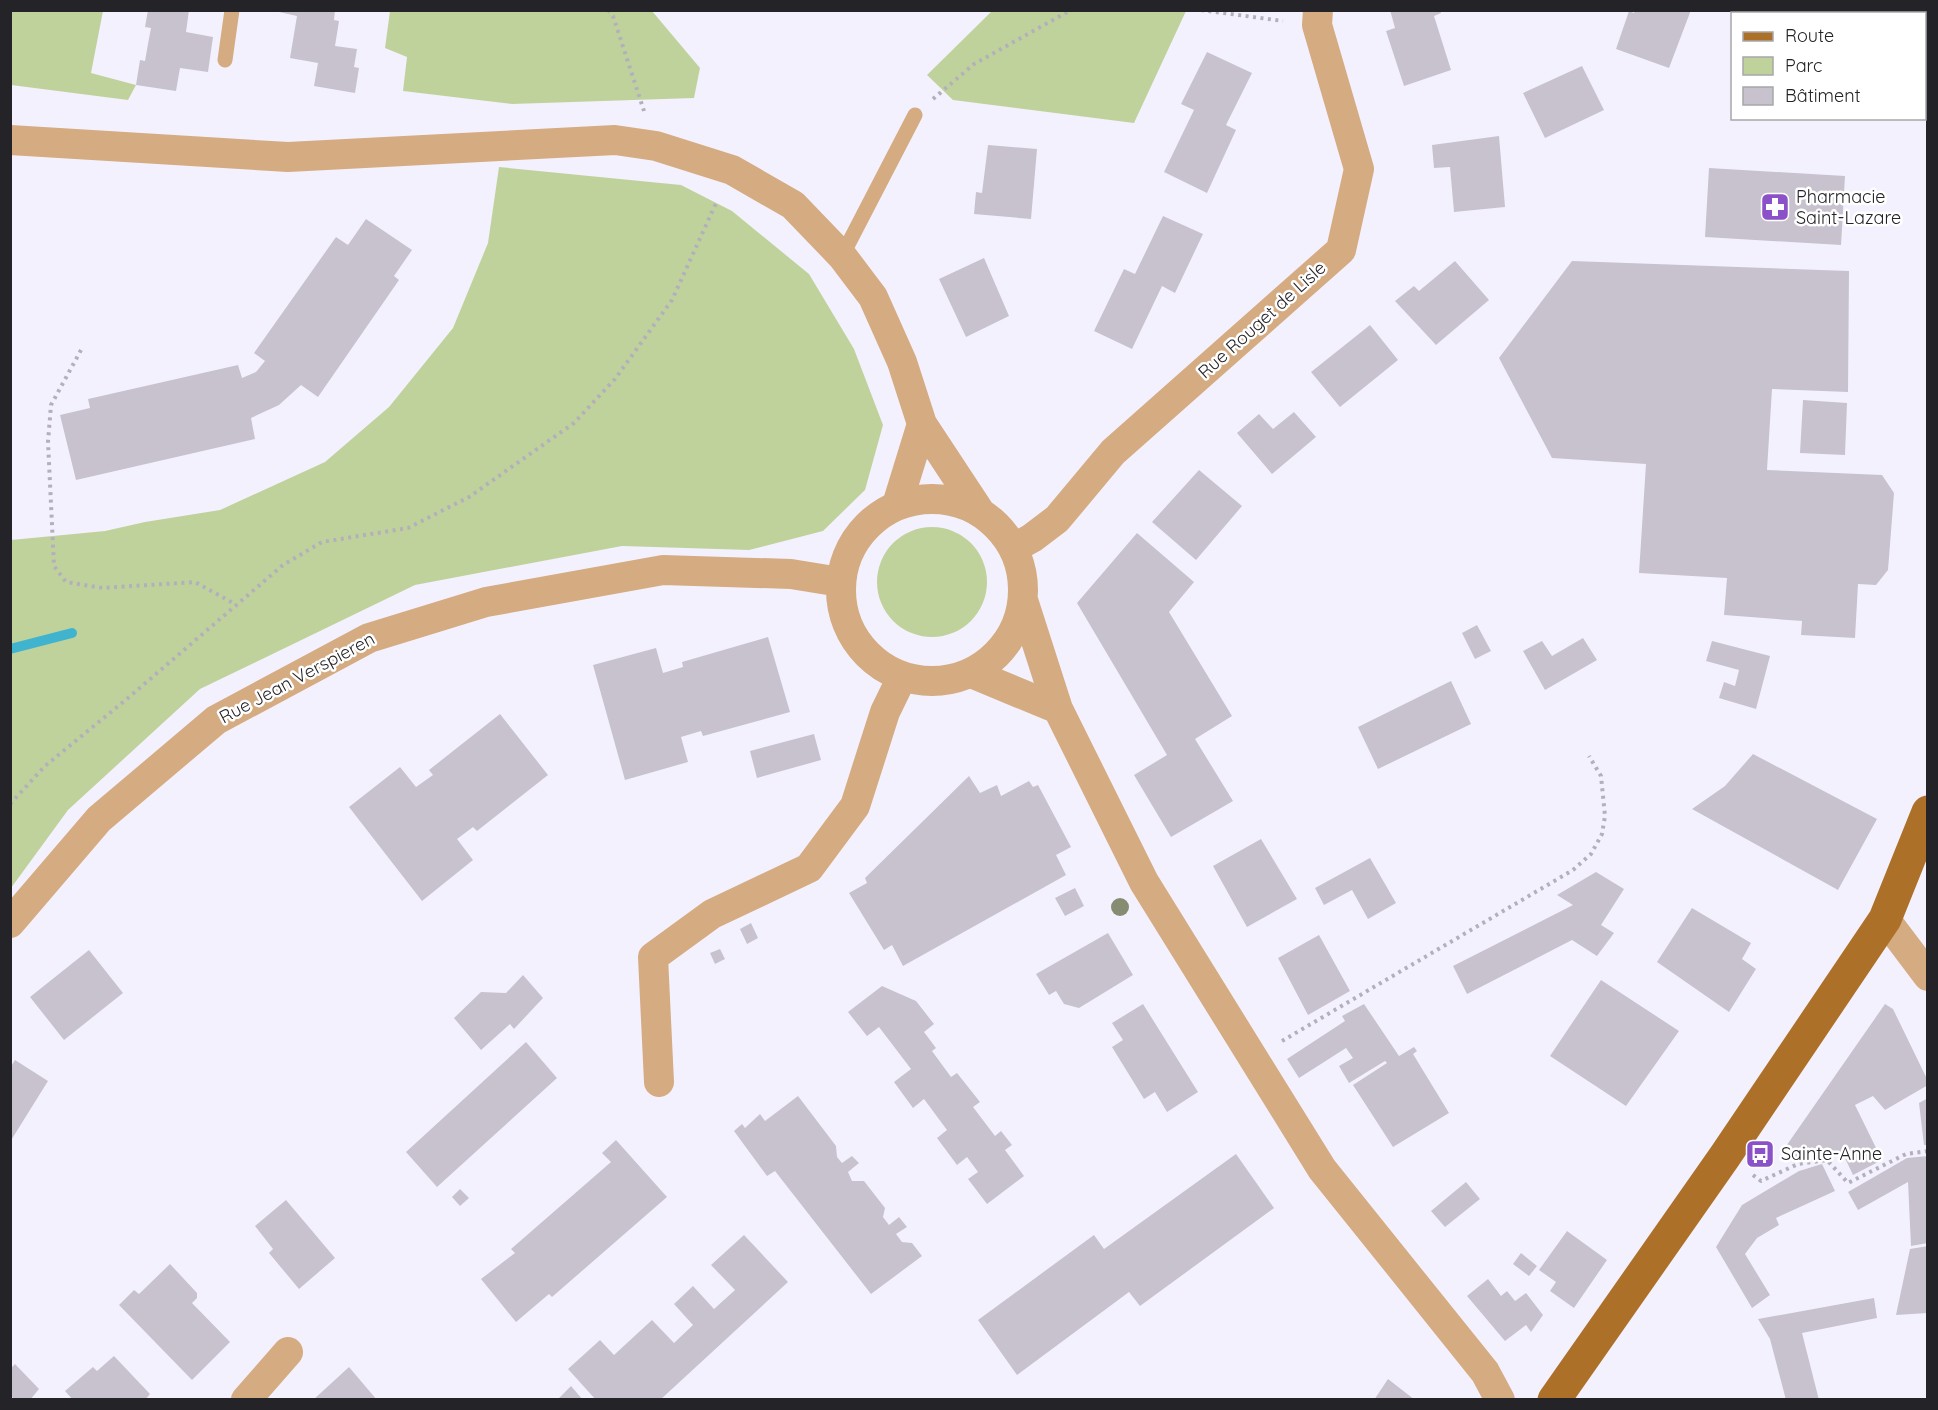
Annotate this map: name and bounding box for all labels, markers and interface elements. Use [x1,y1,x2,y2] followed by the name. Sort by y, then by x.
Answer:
[1731,12,1926,120] legend
[1785,24,1834,47] text: Route
[1785,54,1822,77] text: Parc
[1785,84,1861,107] text: Bâtiment
[1796,185,1901,229] place label: Pharmacie Saint-Lazare
[1759,191,1791,223] pharmacy icon: Pharmacie Saint-Lazare
[1193,256,1330,383] street label: Rue Rouget de Lisle
[215,627,379,728] street label: Rue Jean Verspieren
[1744,1138,1776,1170] bus stop icon: Sainte-Anne
[1781,1142,1882,1165] place label: Sainte-Anne

